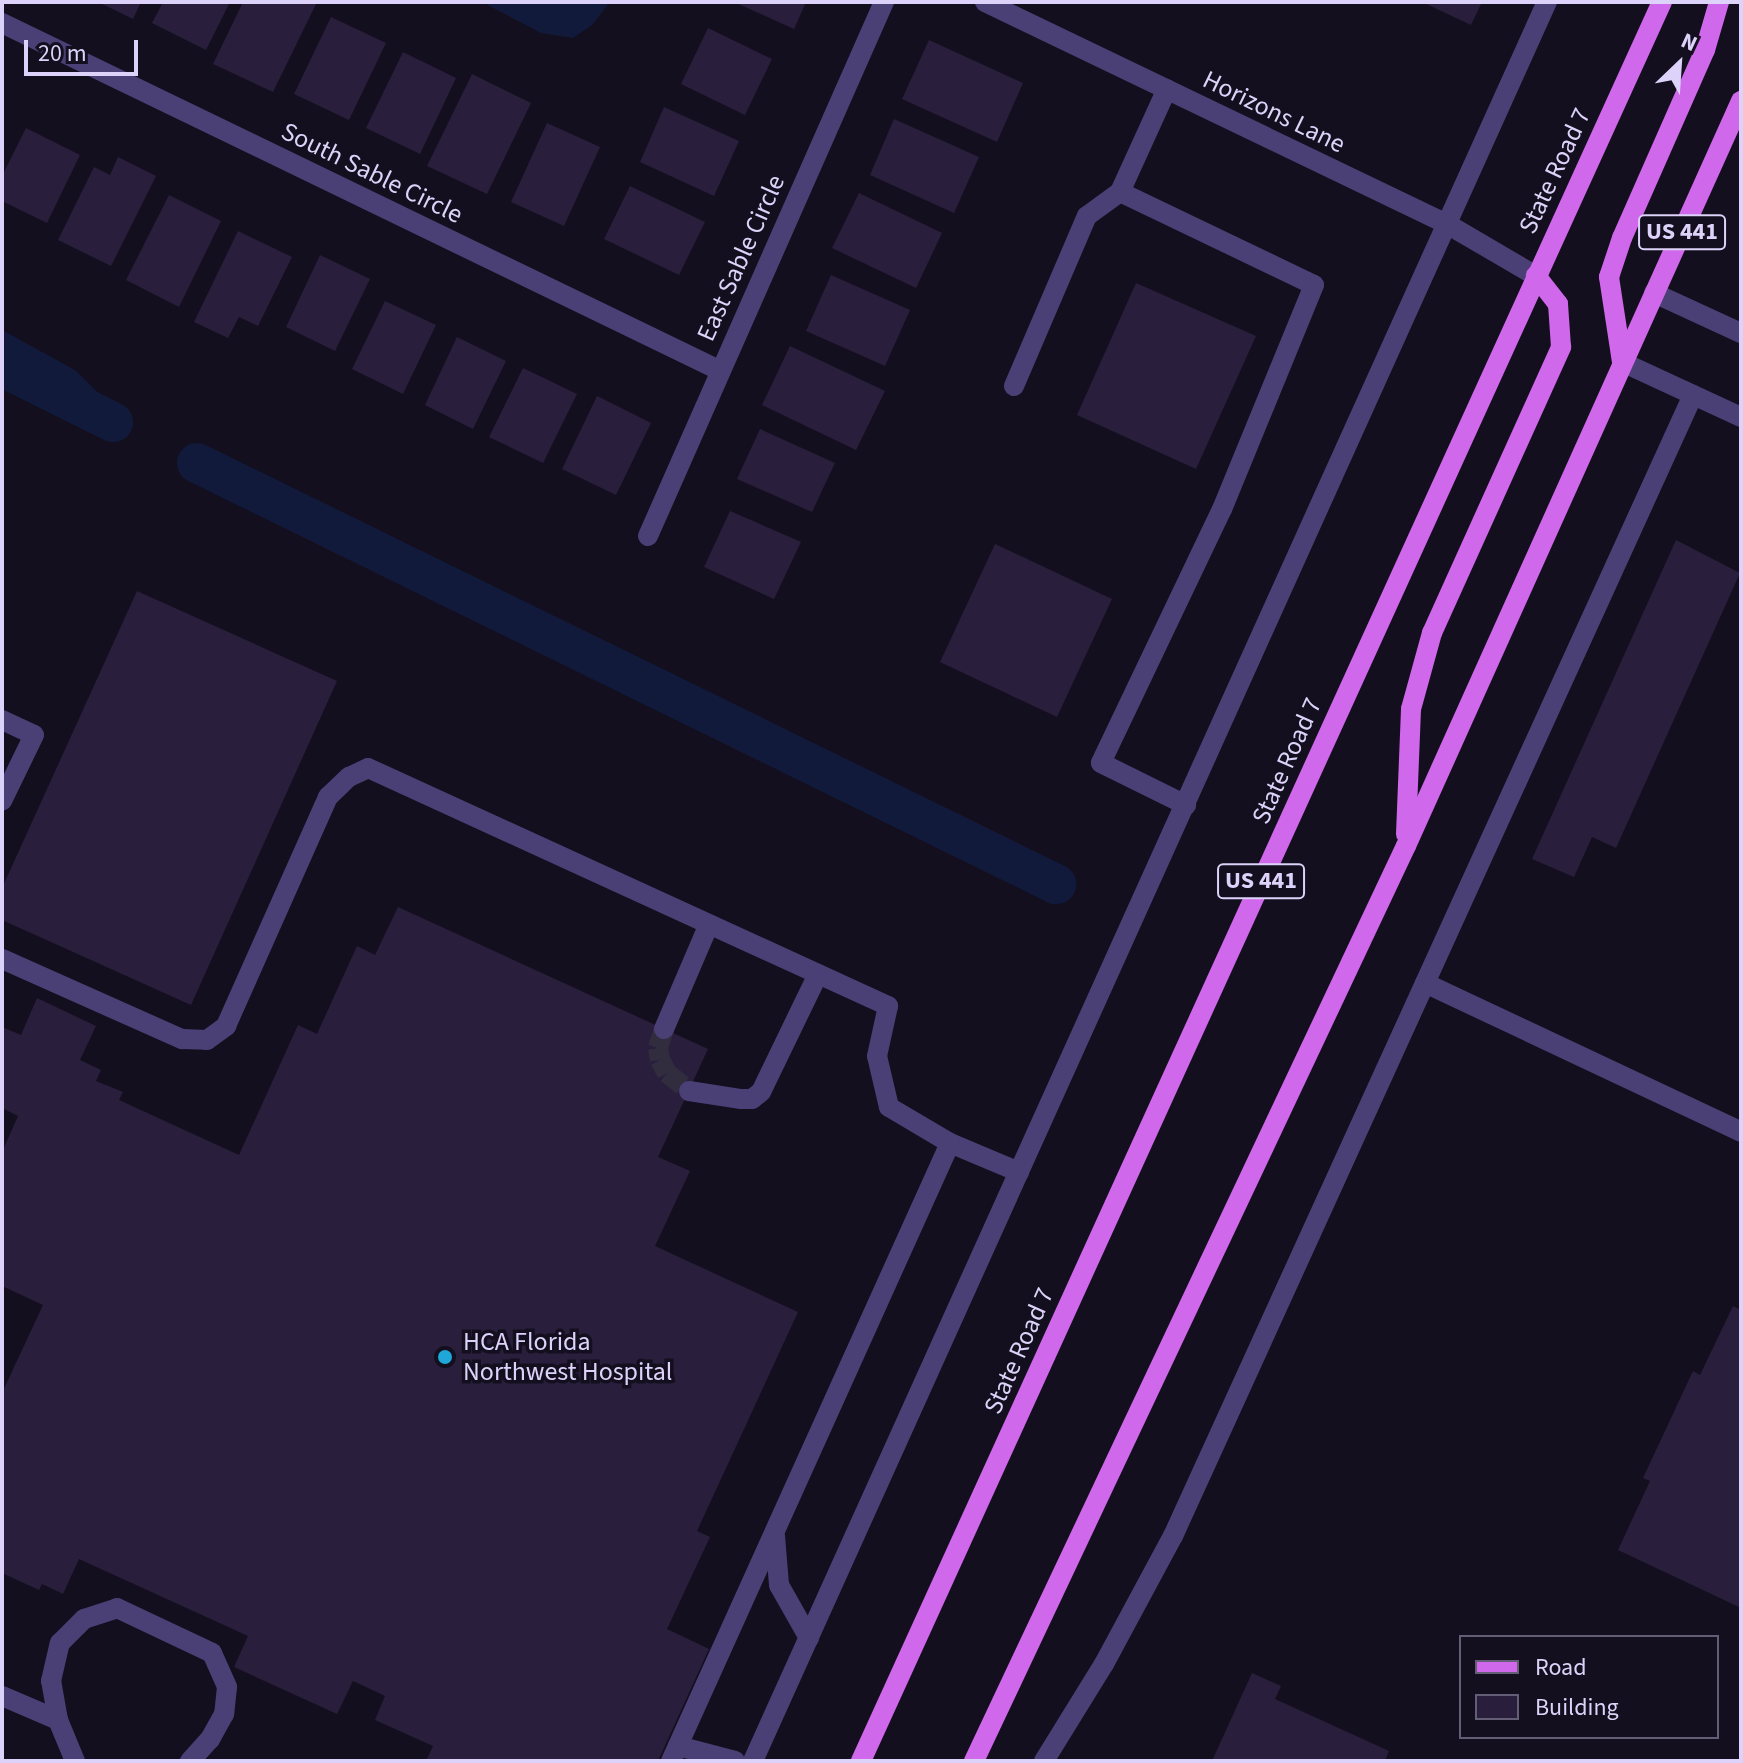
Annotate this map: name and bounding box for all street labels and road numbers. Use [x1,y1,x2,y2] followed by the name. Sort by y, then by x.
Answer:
[1198,64,1350,160] street label: Horizons Lane
[1512,103,1598,239] street label: State Road 7
[276,116,468,230] street label: South Sable Circle
[690,170,792,346] street label: East Sable Circle
[1638,212,1726,252] road number: US 441
[1245,693,1329,829] street label: State Road 7
[1217,861,1305,901] road number: US 441
[977,1283,1061,1419] street label: State Road 7

